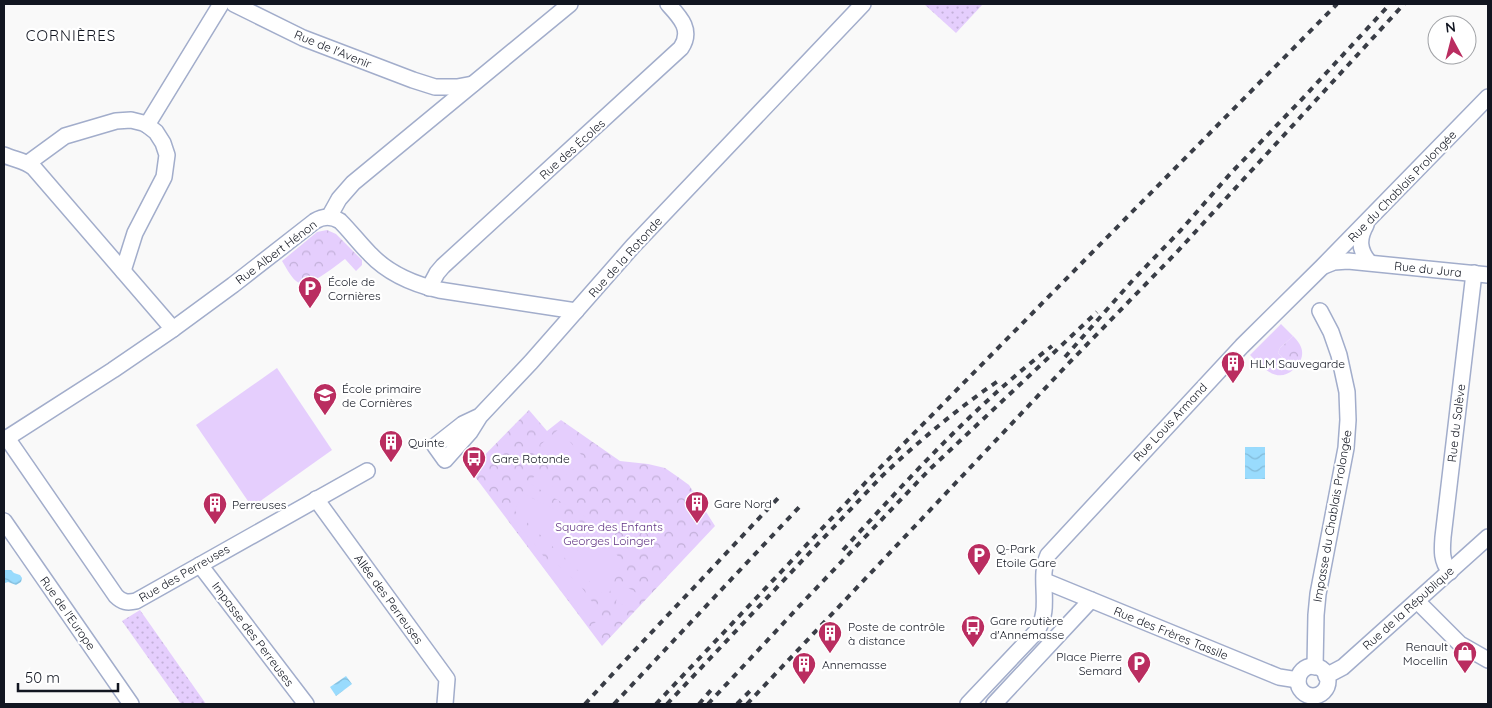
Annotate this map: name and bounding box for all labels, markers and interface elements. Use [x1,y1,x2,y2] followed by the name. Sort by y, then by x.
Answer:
[1427,15,1477,65] north arrow
[1444,18,1457,37] text: N
[26,26,116,45] district label: CORNIÈRES
[292,27,374,71] street label: Rue de l'Avenir
[536,115,608,182] street label: Rue des Écoles
[1345,127,1459,245] street label: Rue du Chablais Prolongée
[585,214,665,300] street label: Rue de la Rotonde
[232,217,320,287] street label: Rue Albert Hénon
[1393,258,1463,280] street label: Rue du Jura
[328,274,381,303] place label: École de Cornières
[297,275,323,309] parking icon: École de Cornières
[1220,350,1246,384] building icon: HLM Sauvegarde
[1250,356,1345,371] place label: HLM Sauvegarde
[1130,380,1210,464] street label: Rue Louis Armand
[342,381,422,410] place label: École primaire de Cornières
[312,382,338,416] school or university icon: École primaire de Cornières
[1444,383,1468,463] street label: Rue du Salève
[378,429,404,463] building icon: Quinte
[1309,429,1355,603] street label: Impasse du Chablais Prolongée
[408,435,445,450] place label: Quinte
[461,445,487,479] bus stop icon: Gare Rotonde
[492,451,570,466] place label: Gare Rotonde
[684,490,710,524] building icon: Gare Nord
[202,491,228,525] building icon: Perreuses
[714,496,772,511] place label: Gare Nord
[232,497,287,512] place label: Perreuses
[555,519,663,548] park label: Square des Enfants Georges Loinger
[136,541,232,605] street label: Rue des Perreuses
[996,541,1056,570] place label: Q-Park Etoile Gare
[966,542,992,576] parking icon: Q-Park Etoile Gare
[351,551,427,647] street label: Allée des Perreuses
[1359,563,1457,653] street label: Rue de la République
[37,573,99,653] street label: Rue de l'Europe
[209,579,297,690] street label: Impasse des Perreuses
[1112,603,1231,663] street label: Rue des Frères Tassile
[990,613,1064,642] place label: Gare routière d'Annemasse
[960,614,986,648] bus stop icon: Gare routière d'Annemasse
[848,619,945,648] place label: Poste de contrôle à distance
[817,620,843,654] building icon: Poste de contrôle à distance
[1403,639,1448,668] place label: Renault Mocellin
[1452,640,1478,674] shop icon: Renault Mocellin
[1056,649,1122,678] place label: Place Pierre Semard
[1126,650,1152,684] parking icon: Place Pierre Semard
[791,651,817,685] building icon: Annemasse
[822,657,887,672] place label: Annemasse
[18,660,118,692] scale bar
[25,668,60,687] text: 50 m

